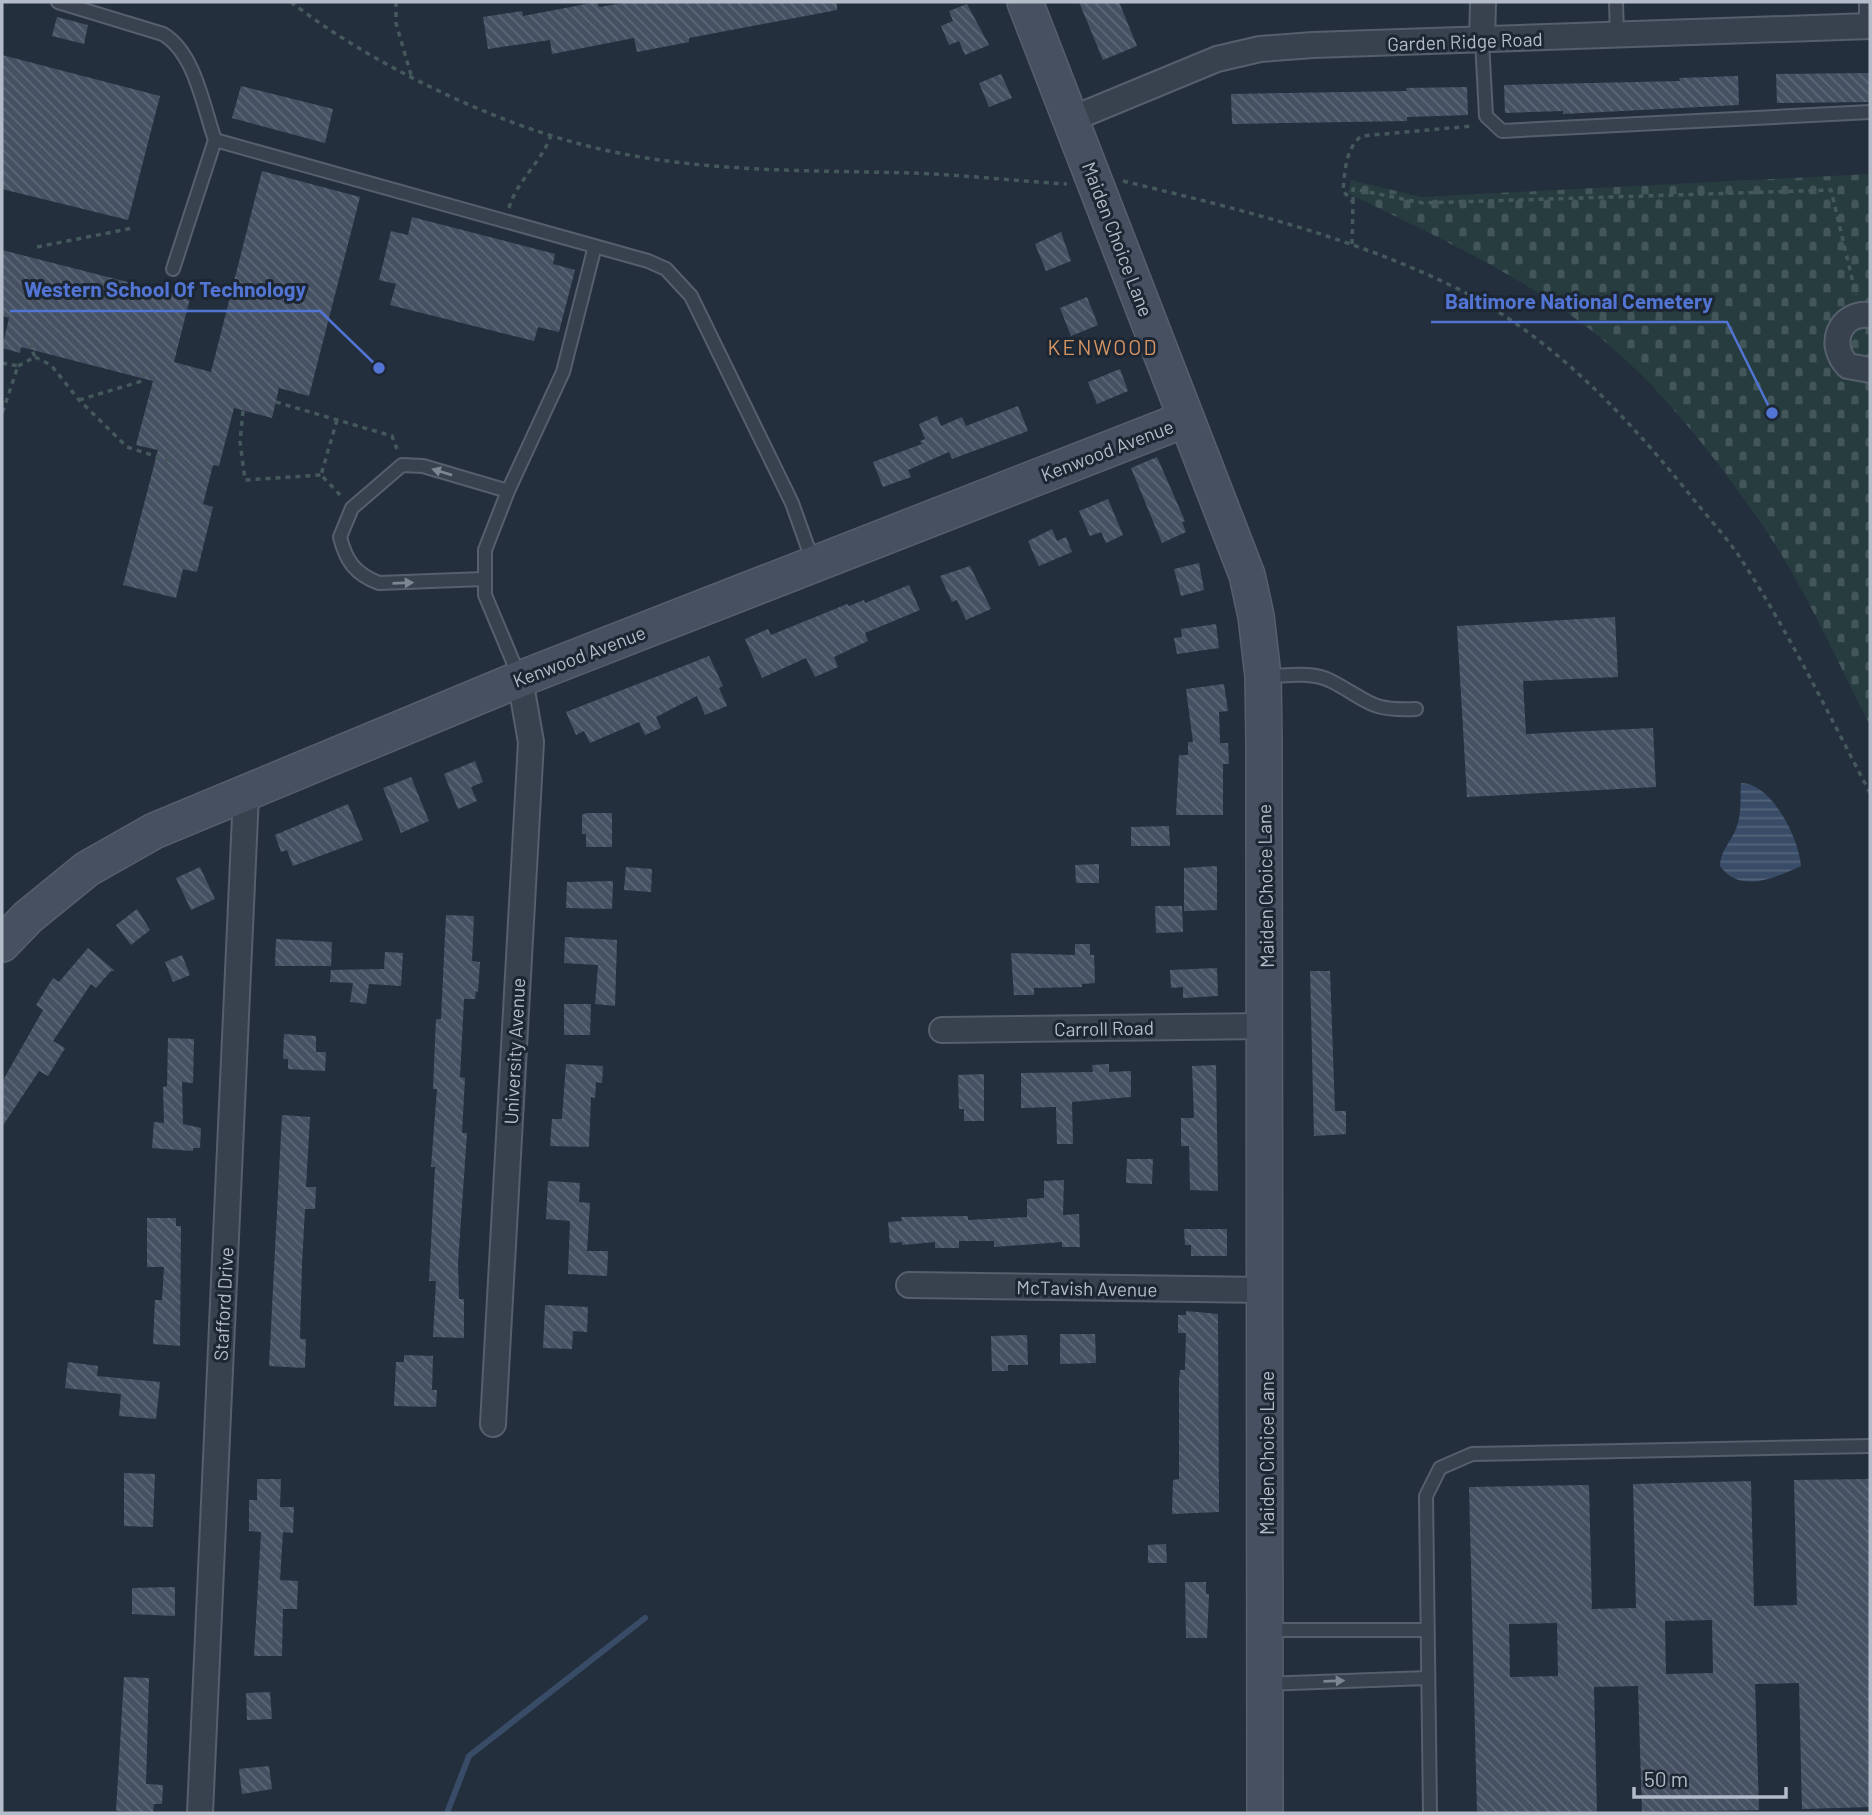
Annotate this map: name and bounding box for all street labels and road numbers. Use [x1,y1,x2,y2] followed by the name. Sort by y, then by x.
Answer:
[1387,27,1543,55] street label: Garden Ridge Road
[1078,158,1158,320] street label: Maiden Choice Lane
[1037,414,1177,486] street label: Kenwood Avenue
[509,620,649,692] street label: Kenwood Avenue
[1252,804,1278,968] street label: Maiden Choice Lane
[499,977,529,1125] street label: University Avenue
[1054,1016,1154,1040] street label: Carroll Road
[209,1246,237,1362] street label: Stafford Drive
[1016,1275,1158,1301] street label: McTavish Avenue
[1255,1371,1278,1535] street label: Maiden Choice Lane

